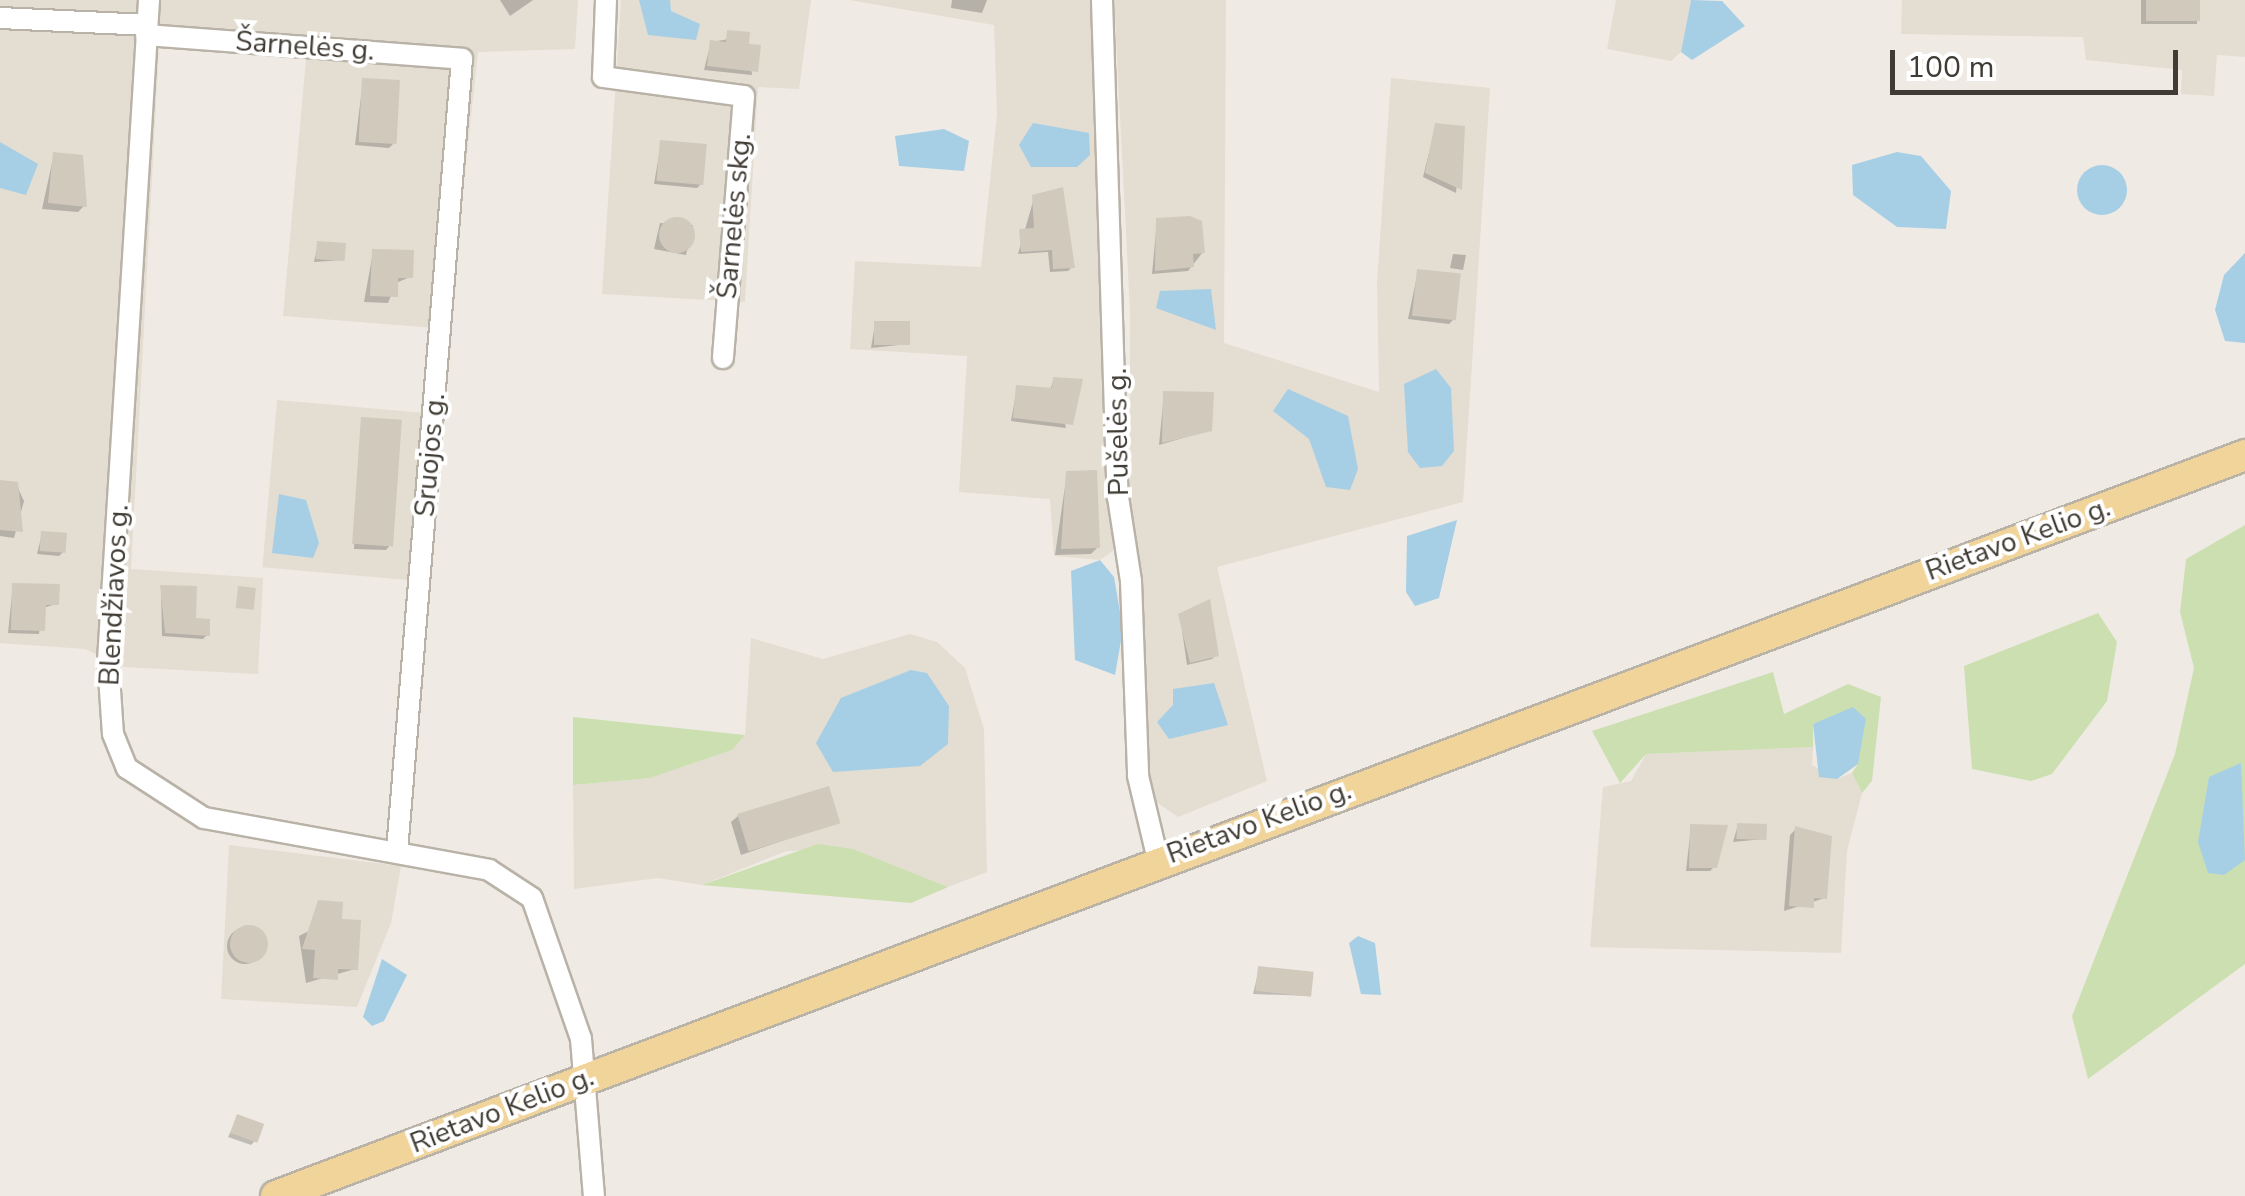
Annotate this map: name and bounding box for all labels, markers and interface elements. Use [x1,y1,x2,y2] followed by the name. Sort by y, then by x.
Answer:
[234,24,376,68] street label: Šarnelės g.
[1895,30,2182,92] scale bar
[1907,47,1994,88] text: 100 m
[710,132,758,300] street label: Šarnelės skg.
[1100,368,1136,496] street label: Pušelės g.
[408,392,452,518] street label: Sruojos g.
[1921,490,2115,588] street label: Rietavo Kelio g.
[92,503,136,687] street label: Blendžiavos g.
[1162,773,1356,871] street label: Rietavo Kelio g.
[405,1060,599,1160] street label: Rietavo Kelio g.

